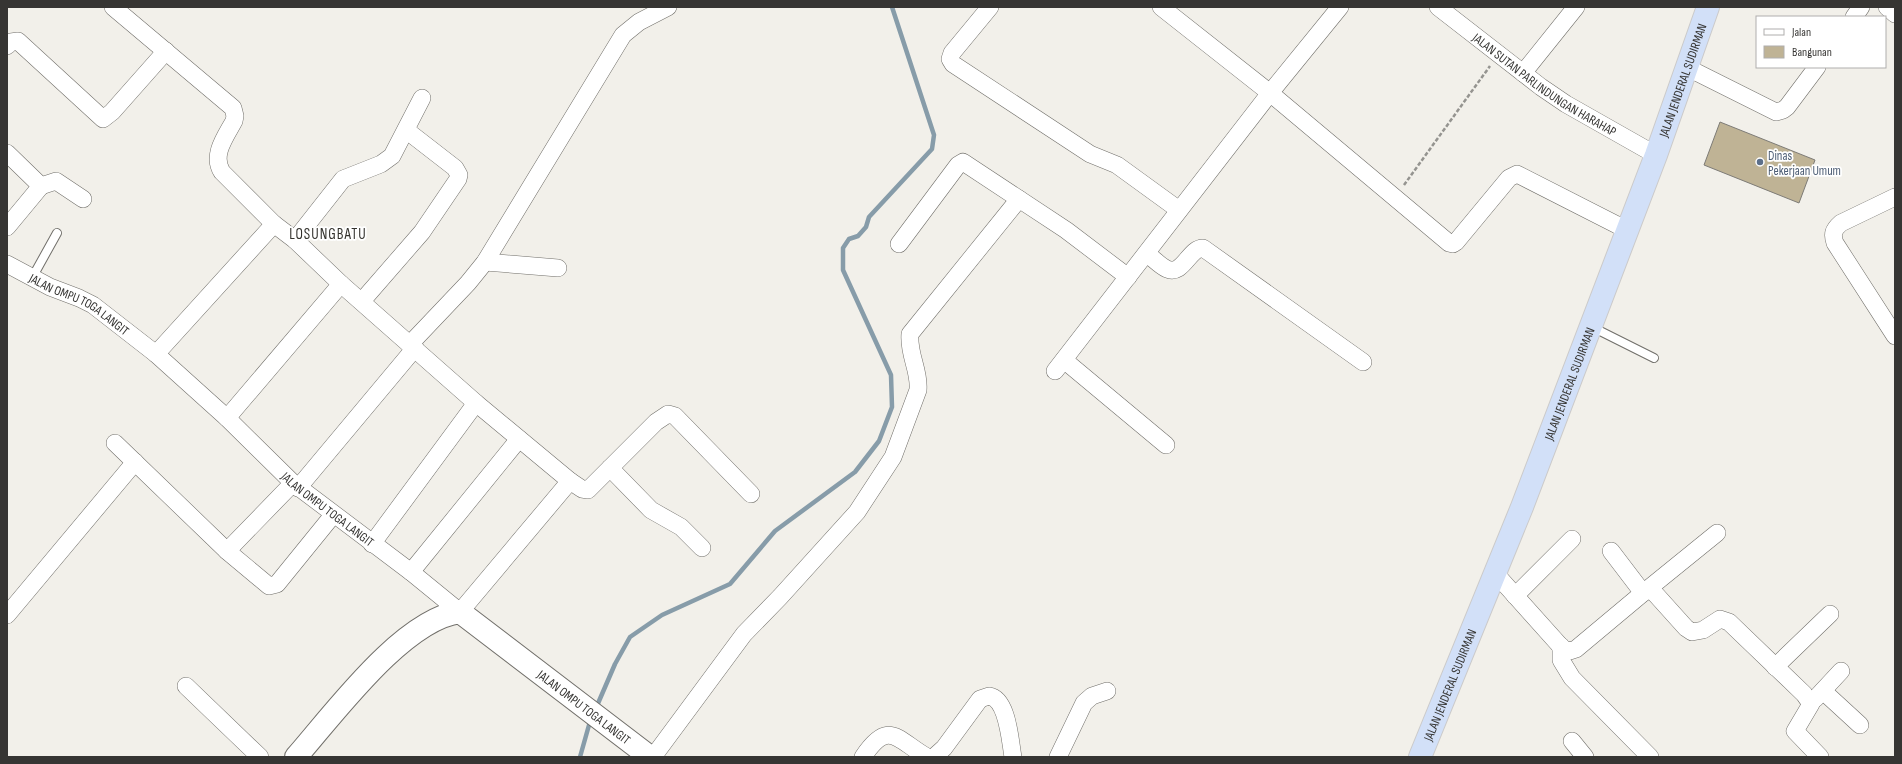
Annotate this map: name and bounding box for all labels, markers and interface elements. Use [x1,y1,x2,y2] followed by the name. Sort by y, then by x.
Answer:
[1756,16,1886,68] legend
[1656,22,1711,140] street label: JALAN JENDERAL SUDIRMAN
[1791,25,1811,40] text: Jalan
[1468,29,1619,140] street label: JALAN SUTAN PARLINDUNGAN HARAHAP
[1792,45,1832,60] text: Bangunan
[1768,148,1841,179] place label: Dinas Pekerjaan Umum
[1755,157,1765,167] marker: Dinas Pekerjaan Umum
[289,225,367,244] district label: LOSUNGBATU
[25,270,132,339] street label: JALAN OMPU TOGA LANGIT
[1541,325,1599,444] street label: JALAN JENDERAL SUDIRMAN
[277,468,377,550] street label: JALAN OMPU TOGA LANGIT
[1420,627,1480,744] street label: JALAN JENDERAL SUDIRMAN
[533,666,633,748] street label: JALAN OMPU TOGA LANGIT

